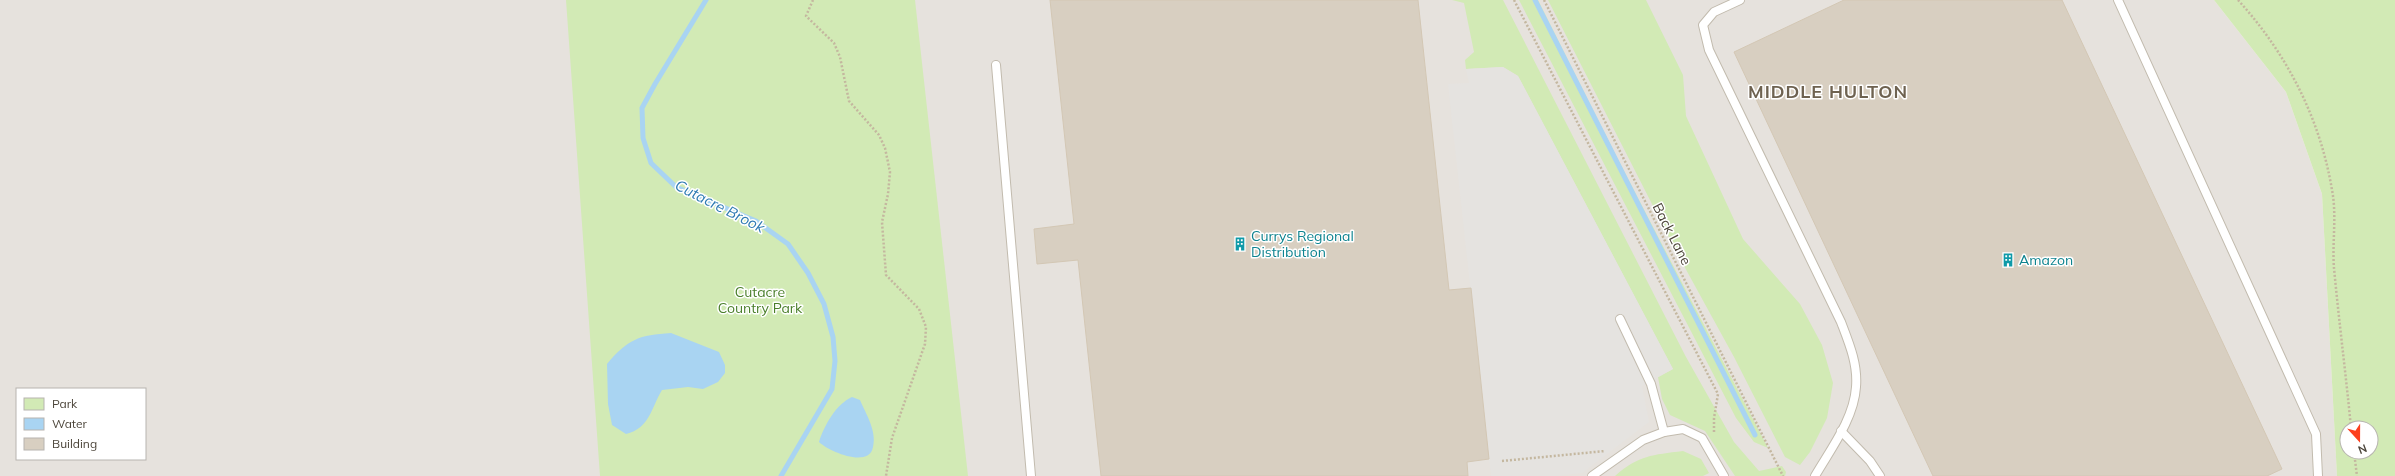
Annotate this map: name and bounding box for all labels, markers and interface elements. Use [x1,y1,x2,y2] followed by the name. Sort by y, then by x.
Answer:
[1748,80,1908,103] district label: MIDDLE HULTON
[672,175,769,237] water label: Cutacre Brook
[1649,200,1695,268] street label: Back Lane
[1251,227,1354,261] place label: Currys Regional Distribution
[1232,236,1248,252] building icon: Currys Regional Distribution
[2019,251,2073,269] place label: Amazon
[2000,252,2016,268] building icon: Amazon
[718,283,803,317] park label: Cutacre Country Park
[16,388,146,460] legend
[52,396,78,411] text: Park
[52,416,88,431] text: Water
[2339,420,2379,460] north arrow
[52,436,97,451] text: Building
[2356,441,2369,457] text: N

